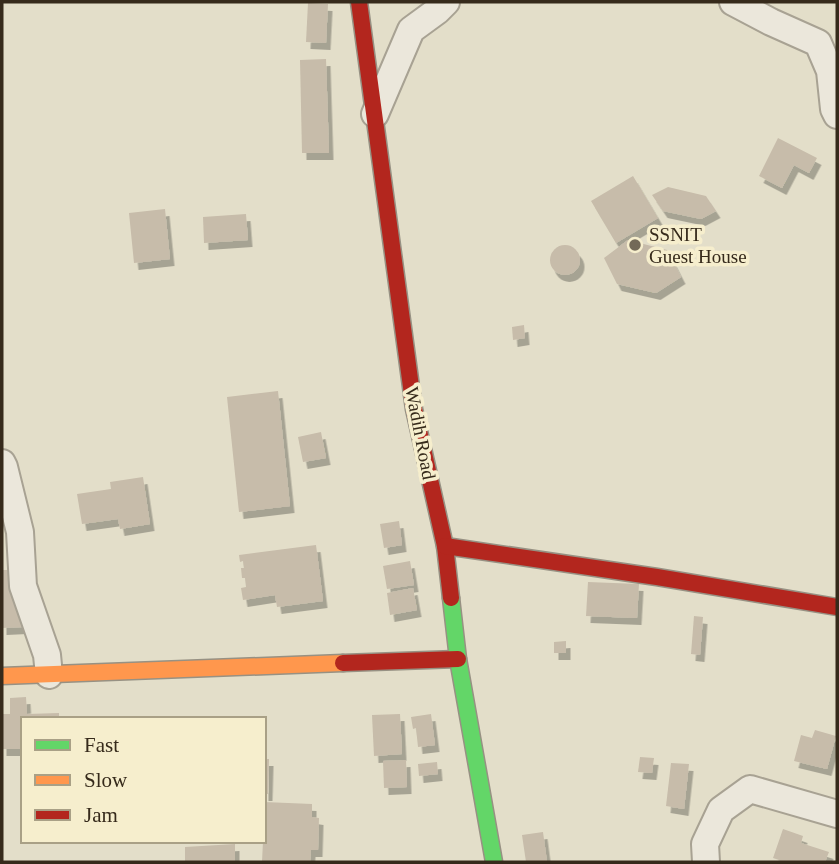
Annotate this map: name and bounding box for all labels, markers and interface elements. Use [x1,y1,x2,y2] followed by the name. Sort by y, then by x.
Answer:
[649,224,747,267] place label: SSNIT Guest House
[627,237,643,253] marker: SSNIT Guest House
[401,385,440,482] street label: Wadih Road
[21,717,266,843] legend
[84,733,119,757] text: Fast
[84,768,128,792] text: Slow
[84,803,118,827] text: Jam

